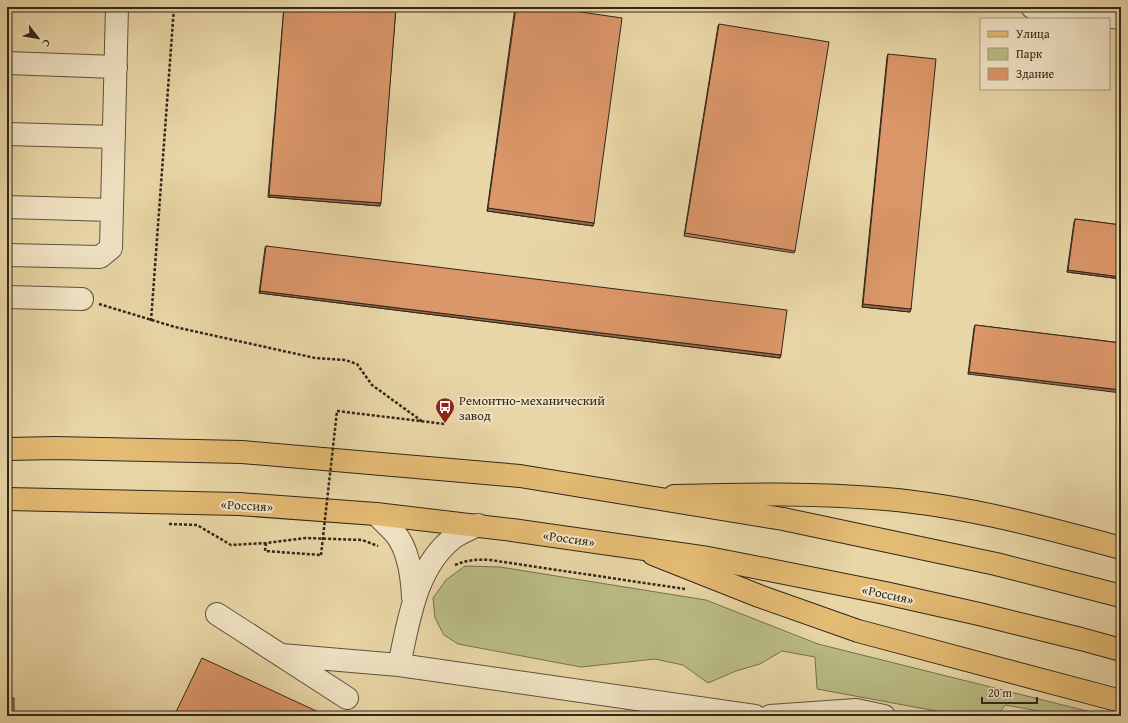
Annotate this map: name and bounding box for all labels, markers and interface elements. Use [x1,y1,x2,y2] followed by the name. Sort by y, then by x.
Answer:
[18,18,58,58] north arrow
[980,18,1110,90] legend
[1016,25,1050,42] text: Улица
[38,36,55,50] text: С
[1016,45,1043,62] text: Парк
[1016,65,1055,82] text: Здание
[459,391,605,425] place label: Ремонтно-механический завод
[434,396,456,424] bus stop icon: Ремонтно-механический завод
[220,495,274,516] street label: «Россия»
[542,525,596,552] street label: «Россия»
[860,580,915,609] street label: «Россия»
[982,679,1037,705] scale bar
[988,684,1012,701] text: 20 m

